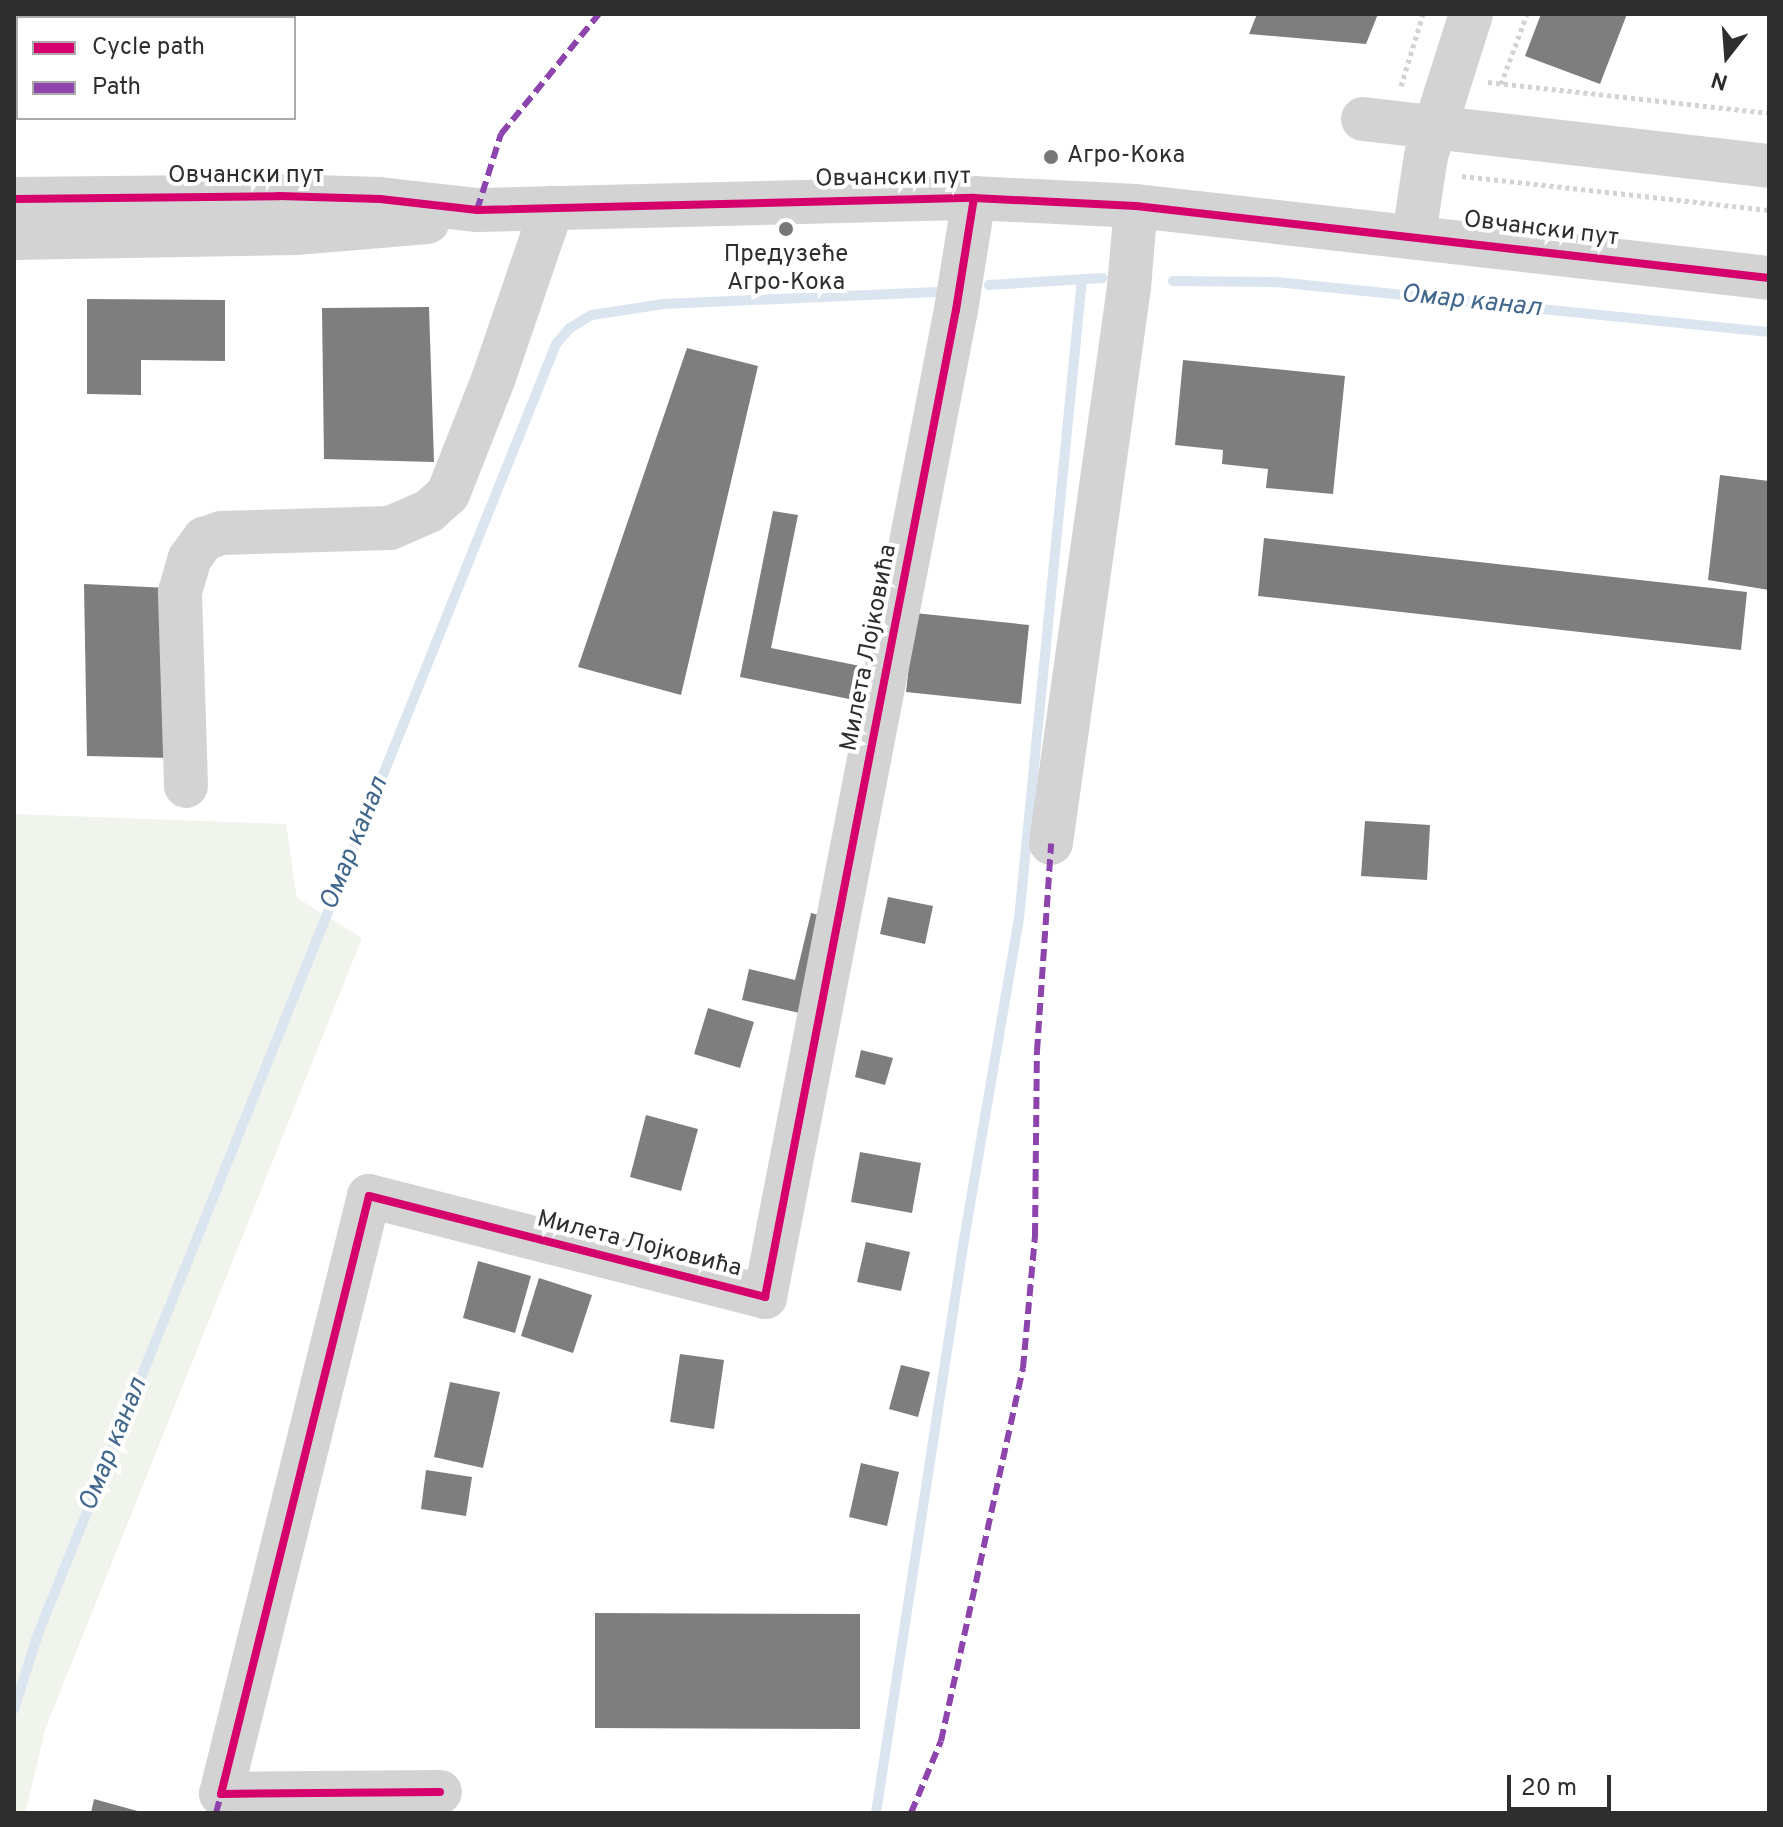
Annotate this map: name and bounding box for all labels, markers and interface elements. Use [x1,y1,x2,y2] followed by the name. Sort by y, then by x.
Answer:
[16,16,296,120] legend
[1687,16,1767,96] north arrow
[92,33,205,63] text: Cycle path
[1708,64,1731,95] text: N
[92,73,141,103] text: Path
[1067,143,1185,171] place label: Агро-Кока
[1042,148,1060,166] marker: Агро-Кока
[168,163,324,191] street label: Овчански пут
[815,163,971,195] street label: Овчански пут
[1462,206,1620,254] street label: Овчански пут
[777,220,795,238] marker: Предузеће Агро-Кока
[724,242,848,298] place label: Предузеће Агро-Кока
[1399,279,1543,325] water label: Омар канал
[836,542,904,754] street label: Милета Лојковића
[314,773,396,915] water label: Омар канал
[534,1206,744,1284] street label: Милета Лојковића
[73,1374,155,1516] water label: Омар канал
[1511,1759,1615,1809] scale bar
[1521,1774,1577,1804] text: 20 m

